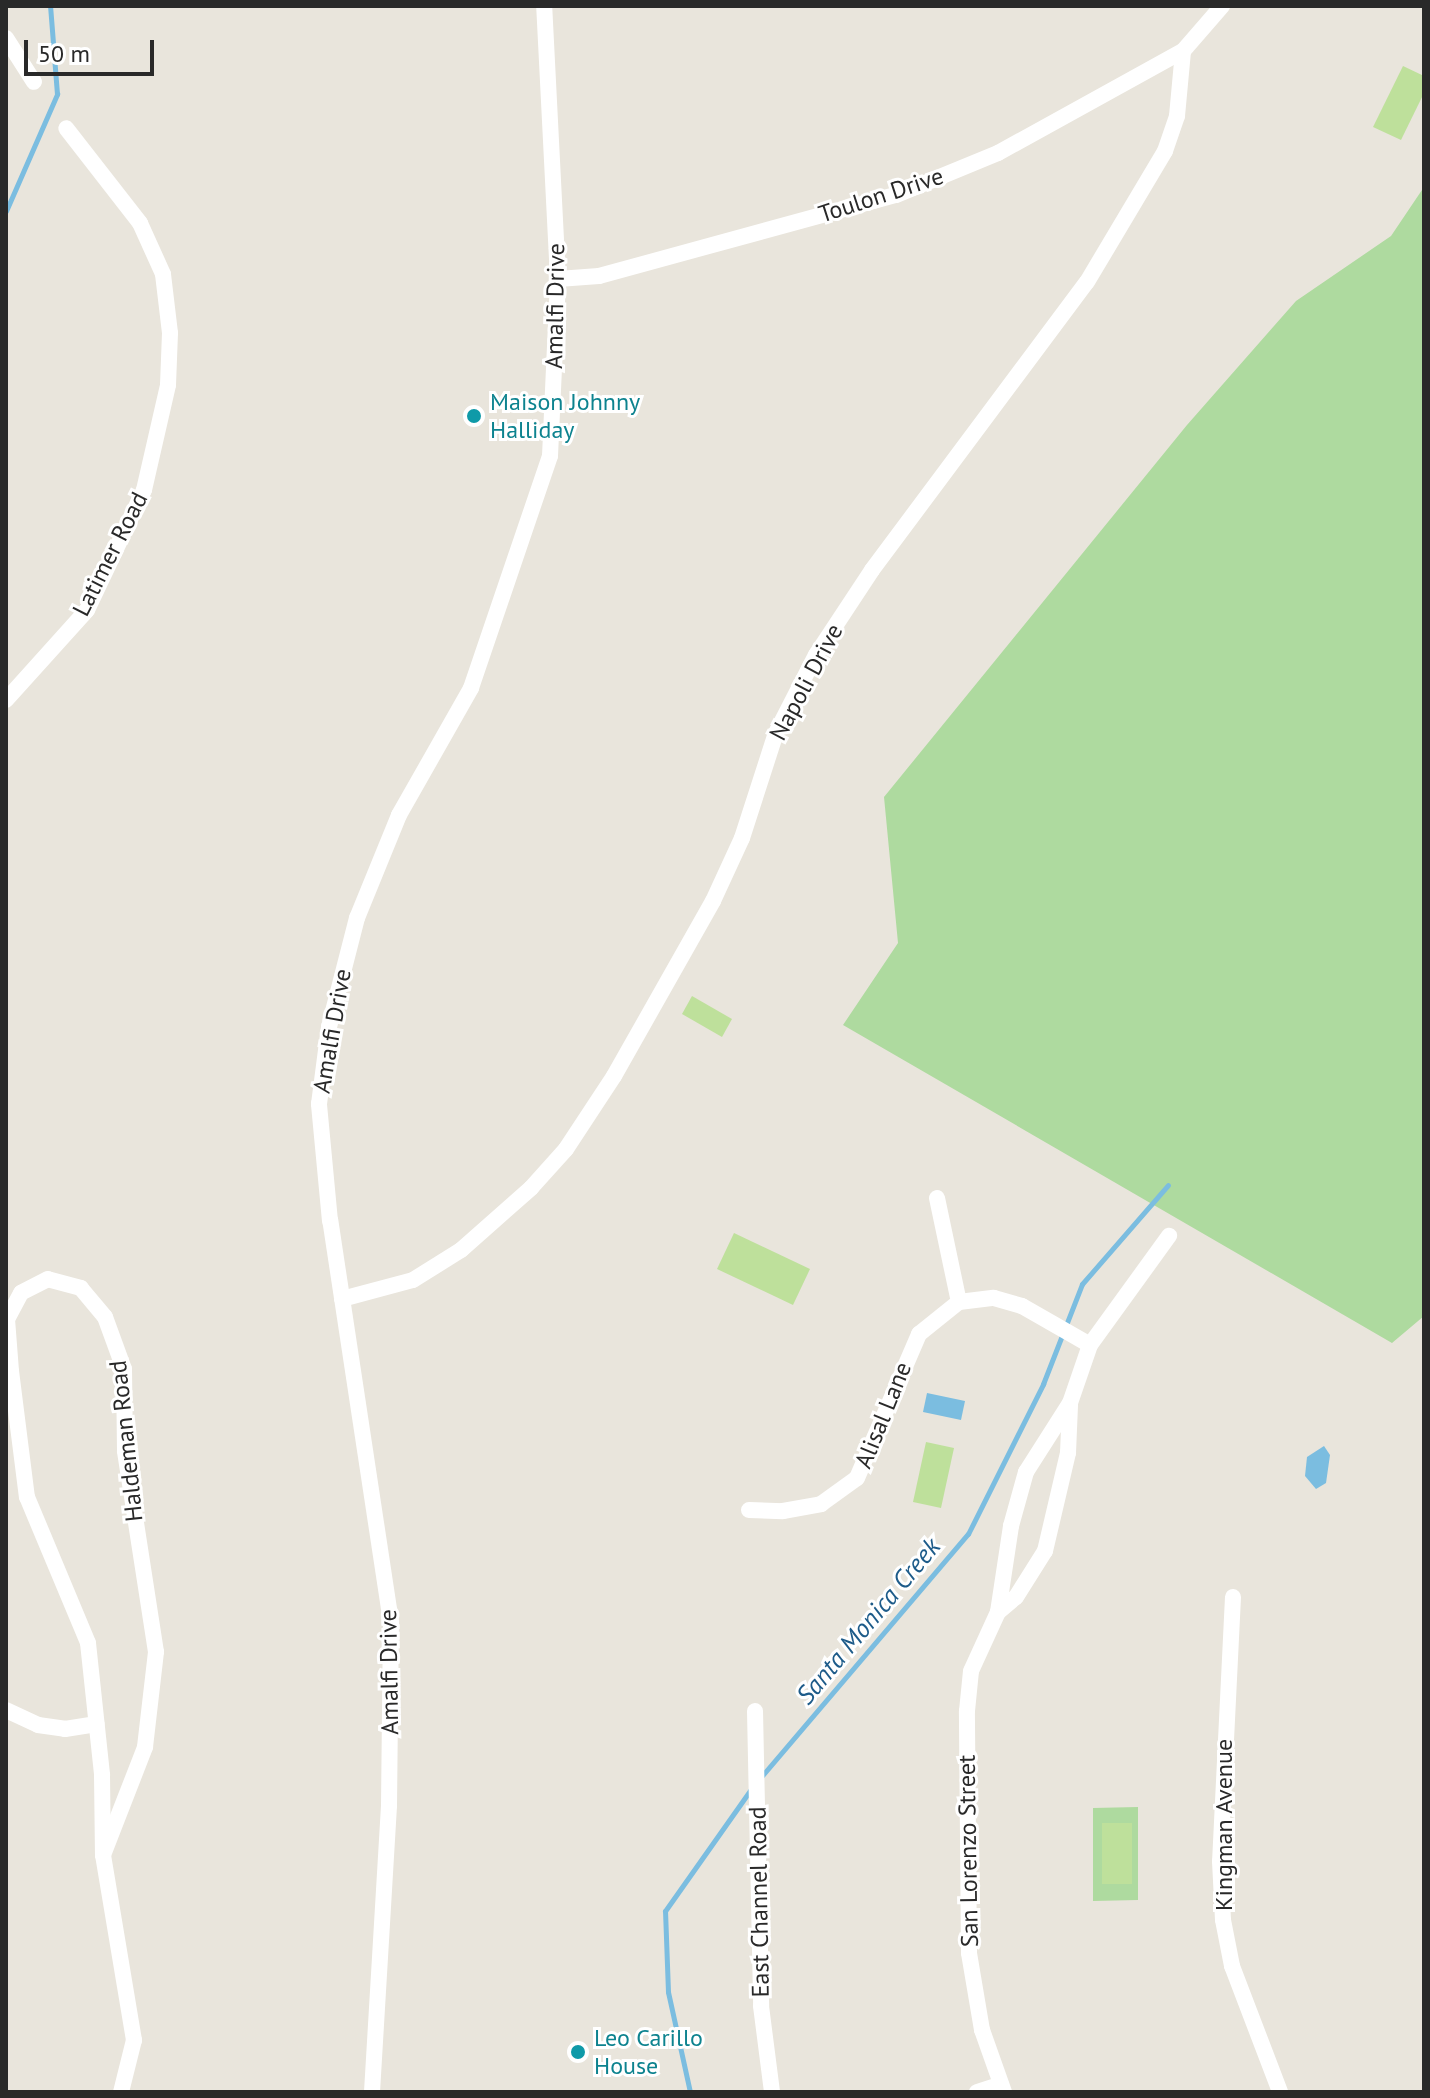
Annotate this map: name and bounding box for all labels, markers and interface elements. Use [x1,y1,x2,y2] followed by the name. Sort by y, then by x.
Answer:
[28,24,158,74] scale bar
[38,38,90,69] text: 50 m
[815,161,947,229] street label: Toulon Drive
[540,243,570,369] street label: Amalfi Drive
[490,388,640,444] place label: Maison Johnny Halliday
[465,407,483,425] marker: Maison Johnny Halliday
[66,487,154,621] street label: Latimer Road
[763,619,849,745] street label: Napoli Drive
[307,967,357,1095] street label: Amalfi Drive
[849,1358,917,1472] street label: Alisal Lane
[103,1359,149,1523] street label: Haldeman Road
[789,1532,947,1710] water label: Santa Monica Creek
[374,1609,404,1735] street label: Amalfi Drive
[1210,1739,1238,1911] street label: Kingman Avenue
[952,1755,984,1947] street label: San Lorenzo Street
[743,1806,775,1998] street label: East Channel Road
[594,2024,703,2080] place label: Leo Carillo House
[569,2043,587,2061] marker: Leo Carillo House

